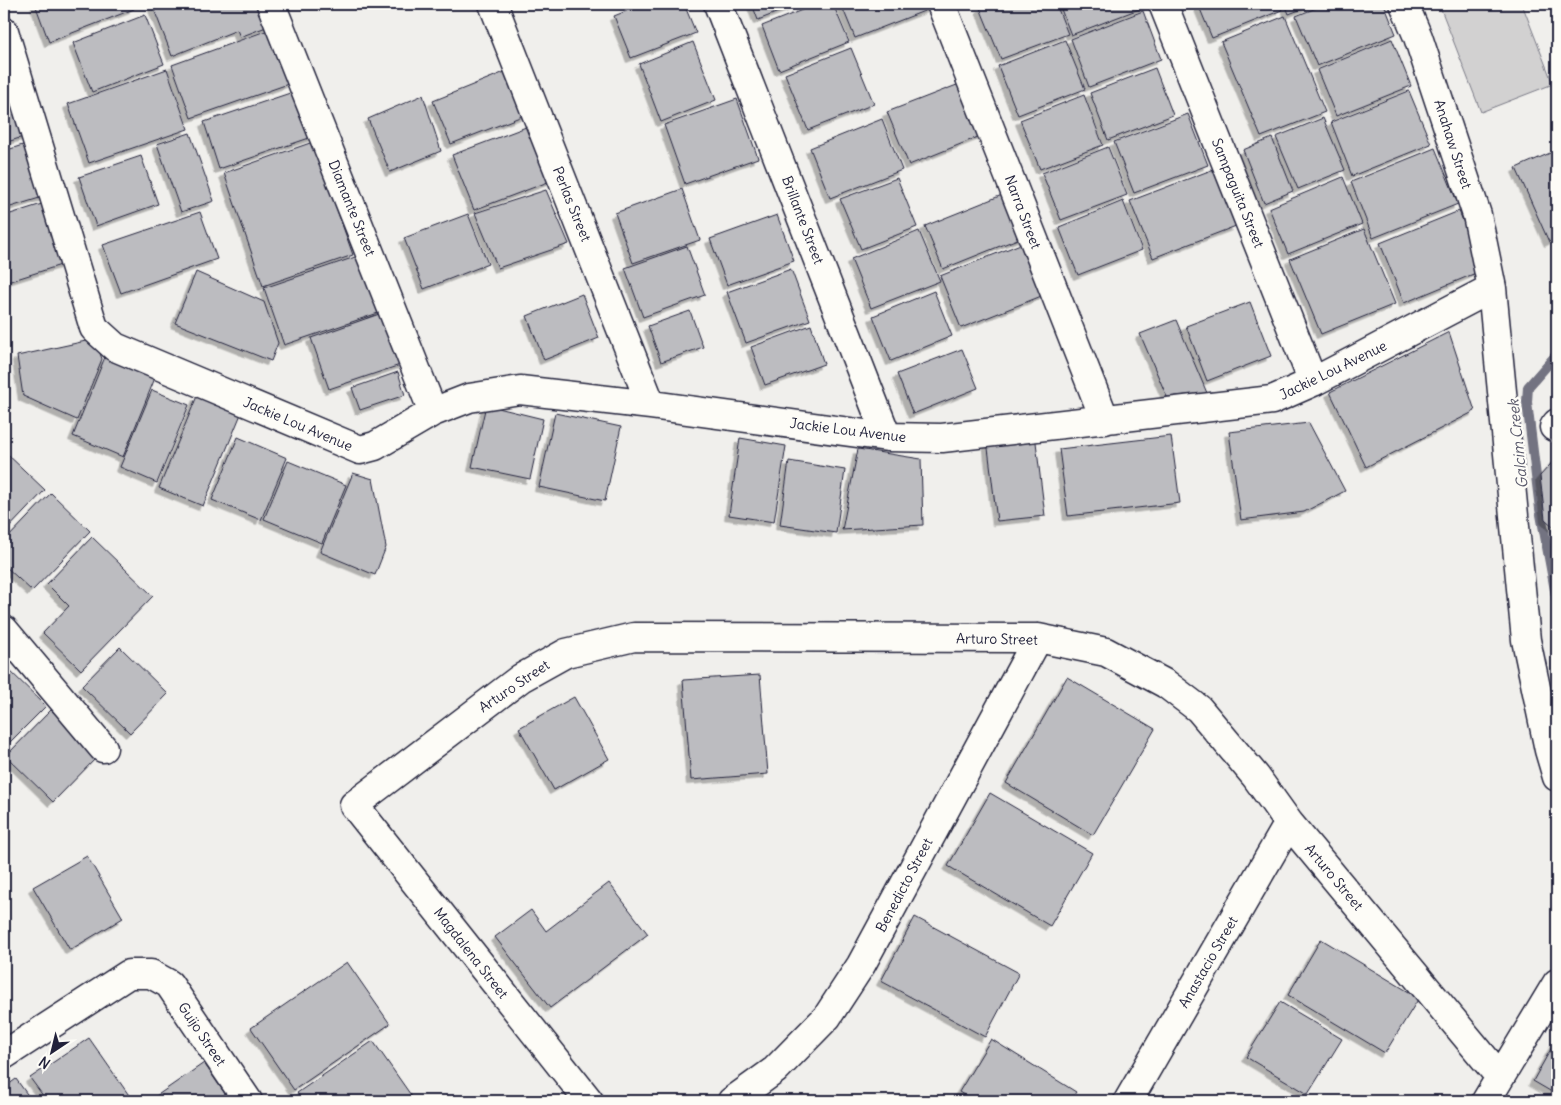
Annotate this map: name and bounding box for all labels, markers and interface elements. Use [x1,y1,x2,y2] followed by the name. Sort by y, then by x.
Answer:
[1430,97,1476,191] street label: Anahaw Street
[1208,136,1268,251] street label: Sampaguita Street
[325,157,380,259] street label: Diamante Street
[549,164,595,244] street label: Perlas Street
[778,173,828,267] street label: Brillante Street
[1001,173,1045,252] street label: Narra Street
[1276,336,1390,404] street label: Jackie Lou Avenue
[241,393,355,455] street label: Jackie Lou Avenue
[1503,397,1532,490] water label: Galcim Creek
[789,414,907,446] street label: Jackie Lou Avenue
[956,629,1038,649] street label: Arturo Street
[475,656,553,716] street label: Arturo Street
[872,835,937,935] street label: Benedicto Street
[1301,840,1367,914] street label: Arturo Street
[430,904,512,1002] street label: Magdalena Street
[1174,913,1242,1011] street label: Anastacio Street
[174,999,230,1070] street label: Guijo Street
[28,1028,78,1078] north arrow
[35,1052,54,1073] text: N

